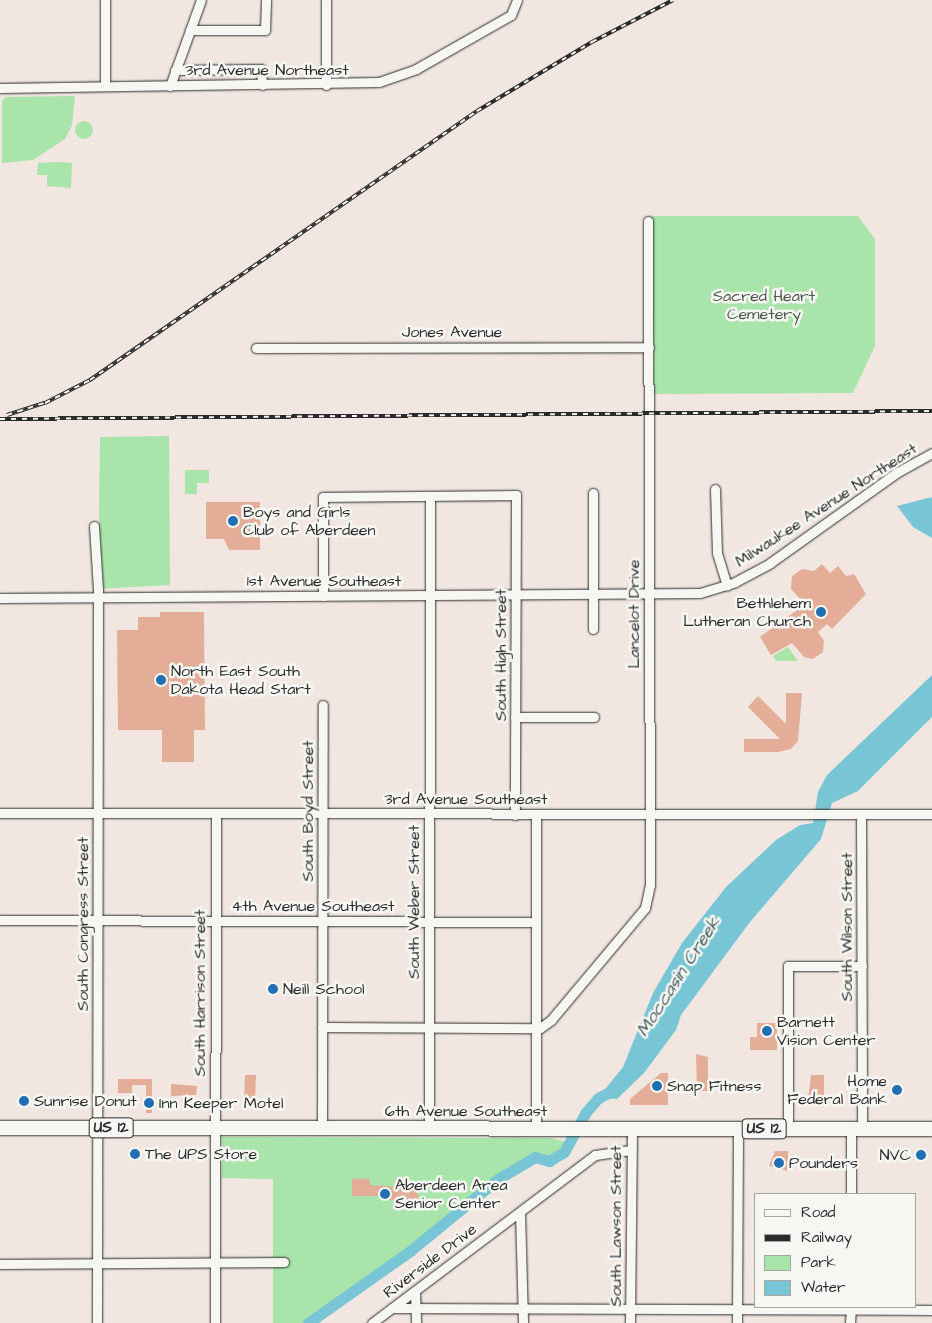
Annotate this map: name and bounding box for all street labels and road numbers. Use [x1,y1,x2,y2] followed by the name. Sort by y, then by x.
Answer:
[185,60,349,80] street label: 3rd Avenue Northeast
[402,322,502,342] street label: Jones Avenue
[732,439,920,571] street label: Milwaukee Avenue Northeast
[624,560,644,668] street label: Lancelot Drive
[247,571,401,591] street label: 1st Avenue Southeast
[491,589,511,721] street label: South High Street
[298,740,318,882] street label: South Boyd Street
[384,789,548,809] street label: 3rd Avenue Southeast
[404,825,424,979] street label: South Weber Street
[73,837,93,1011] street label: South Congress Street
[837,853,857,1001] street label: South Wilson Street
[231,896,395,916] street label: 4th Avenue Southeast
[190,910,210,1076] street label: South Harrison Street
[385,1101,547,1121] street label: 6th Avenue Southeast
[88,1116,134,1140] road number: US 12
[742,1116,786,1142] road number: US 12
[606,1145,626,1307] street label: South Lawson Street
[380,1220,480,1302] street label: Riverside Drive

